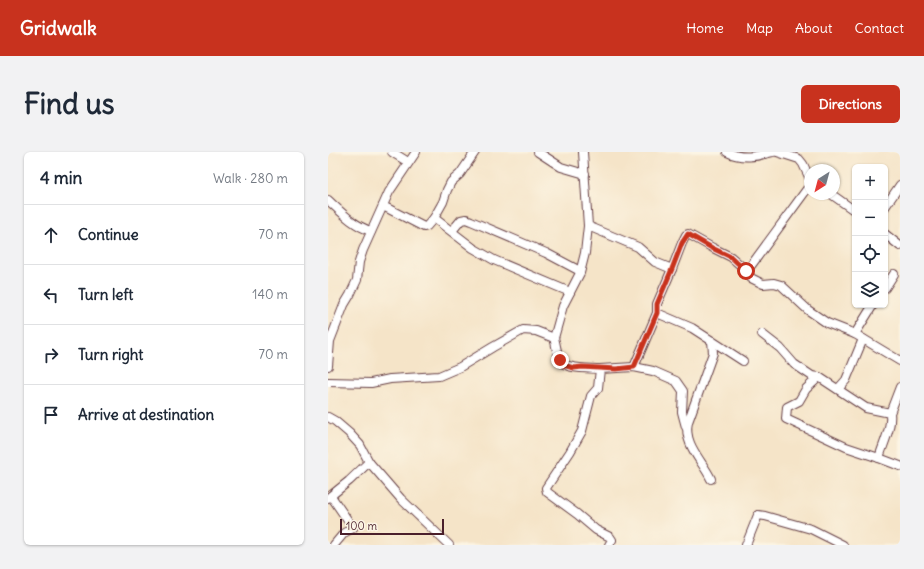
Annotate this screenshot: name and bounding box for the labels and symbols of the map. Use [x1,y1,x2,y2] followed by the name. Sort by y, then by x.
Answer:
[804,164,840,200] north arrow
[737,262,755,280] route start
[551,351,569,369] route end
[340,517,444,536] scale bar

